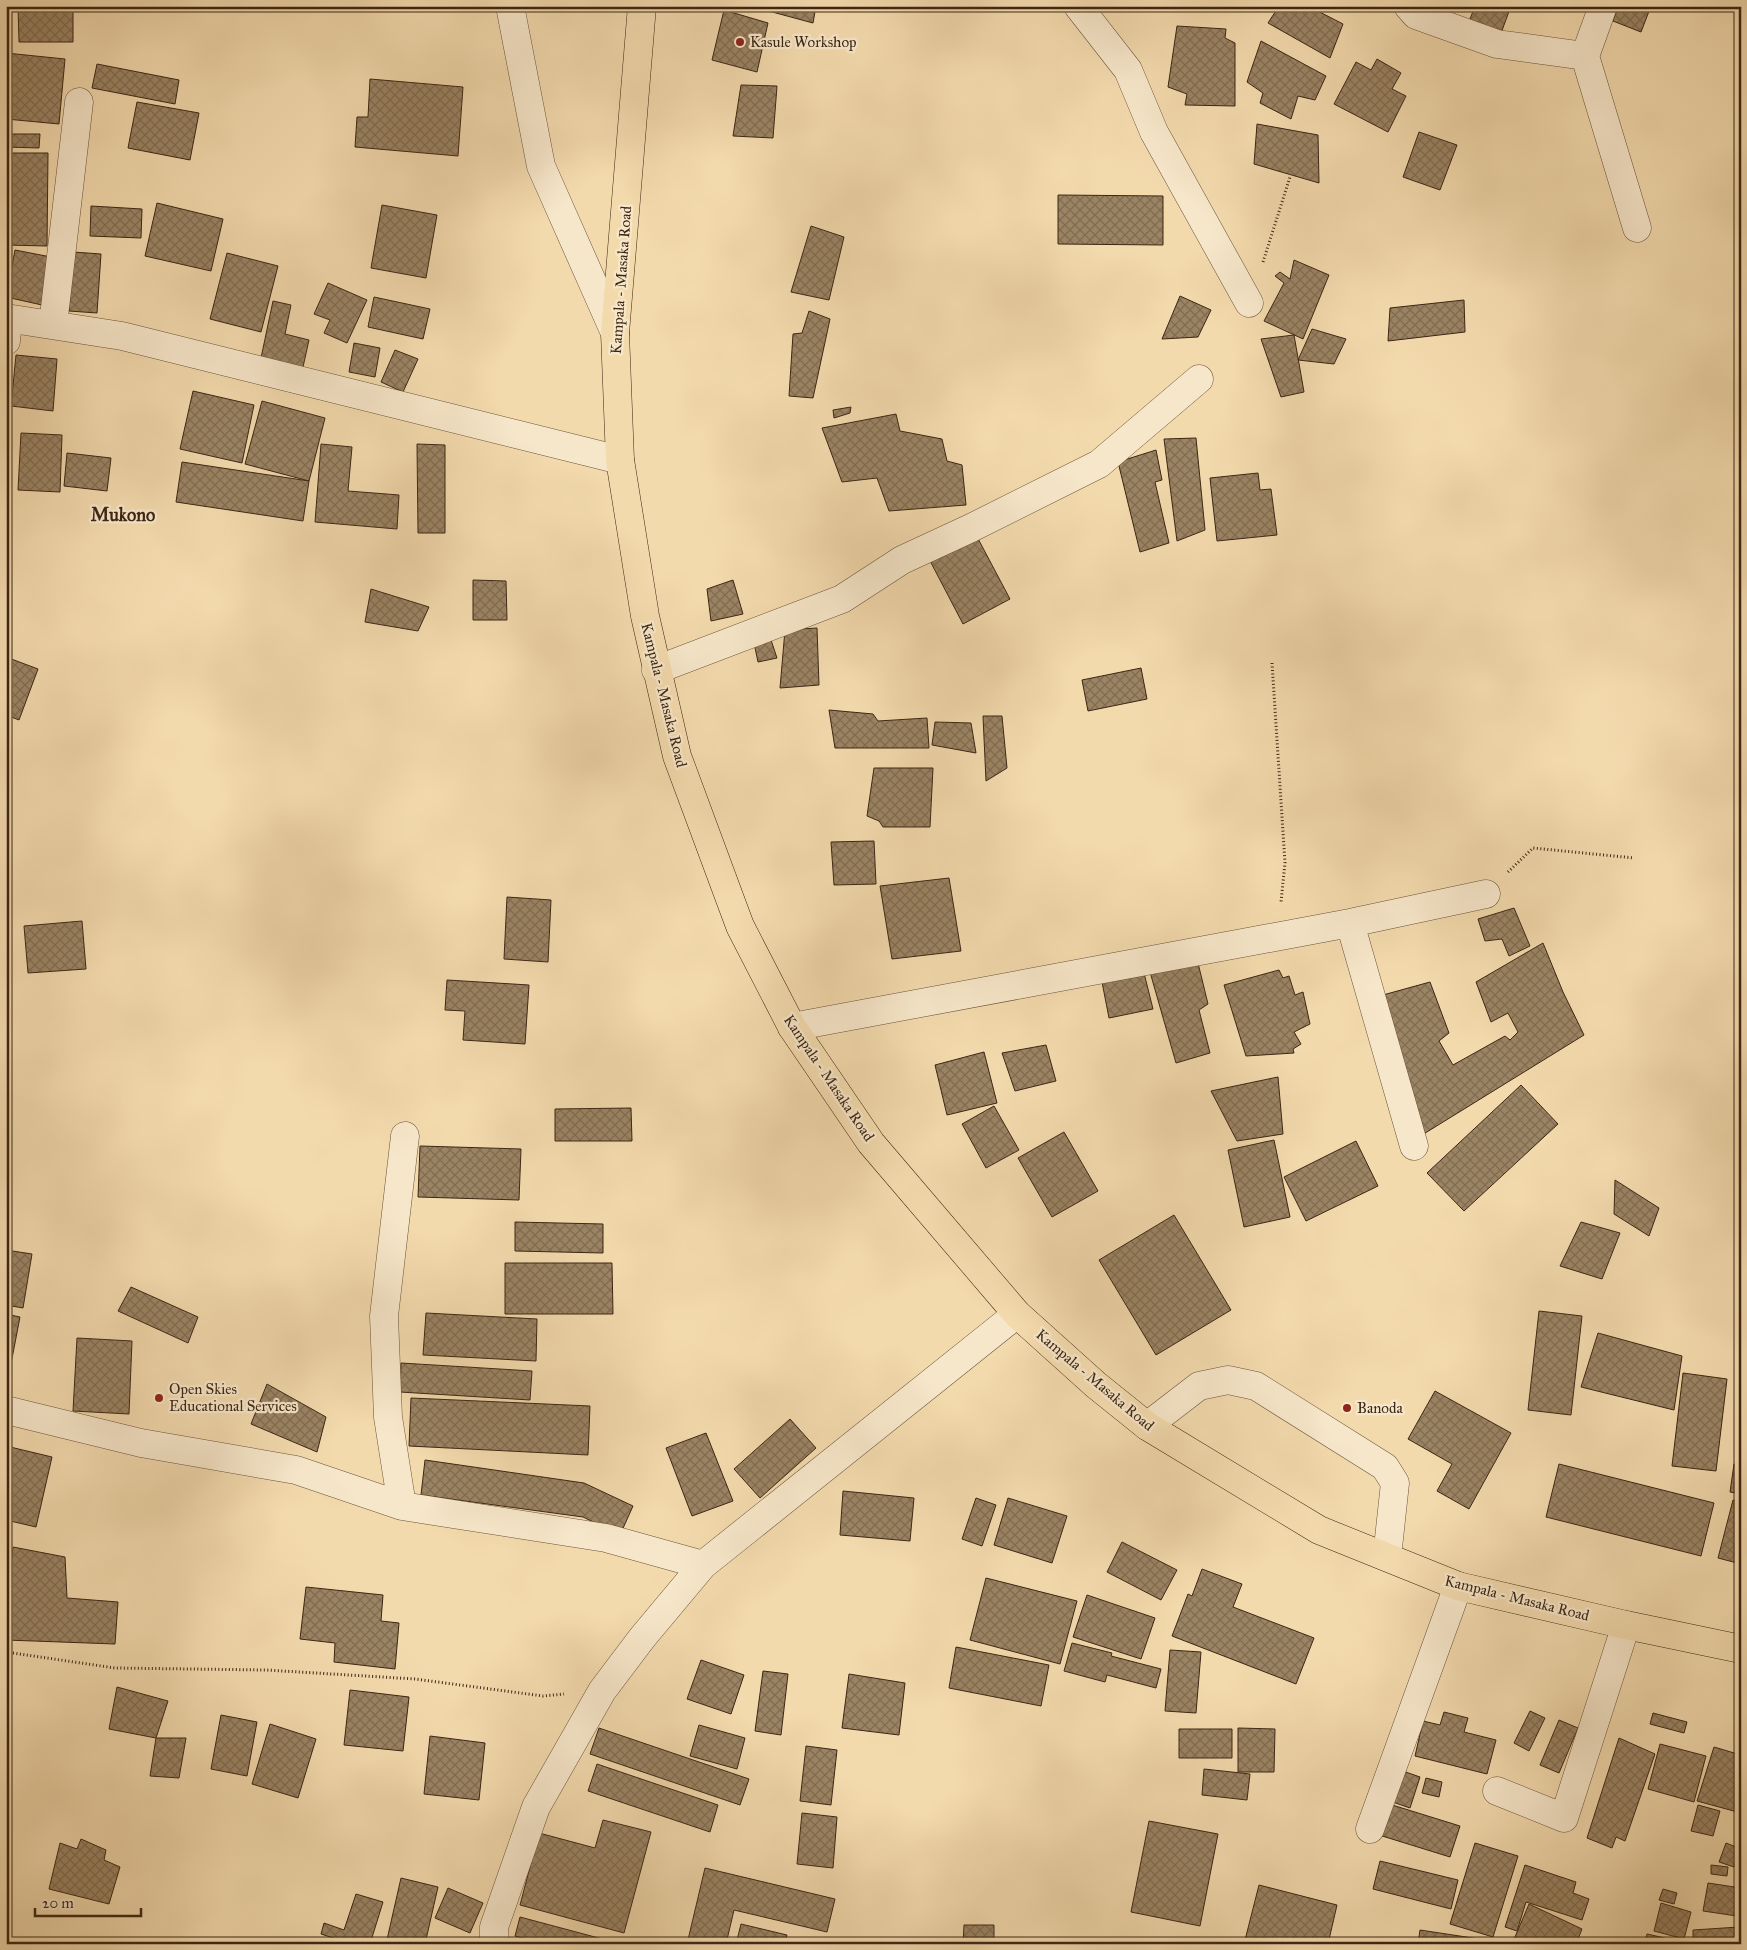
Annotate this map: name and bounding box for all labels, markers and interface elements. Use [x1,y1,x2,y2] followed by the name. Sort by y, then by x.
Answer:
[750,33,857,51] place label: Kasule Workshop
[734,36,746,48] marker: Kasule Workshop
[607,205,635,355] street label: Kampala - Masaka Road
[91,504,155,526] district label: Mukono
[637,621,691,770] street label: Kampala - Masaka Road
[780,1011,878,1145] street label: Kampala - Masaka Road
[1032,1325,1158,1435] street label: Kampala - Masaka Road
[169,1380,297,1415] place label: Open Skies Educational Services
[153,1392,165,1404] marker: Open Skies Educational Services
[1357,1399,1404,1417] place label: Banoda
[1341,1402,1353,1414] marker: Banoda
[1443,1571,1592,1625] street label: Kampala - Masaka Road
[35,1885,141,1917] scale bar
[42,1894,74,1912] text: 20 m

